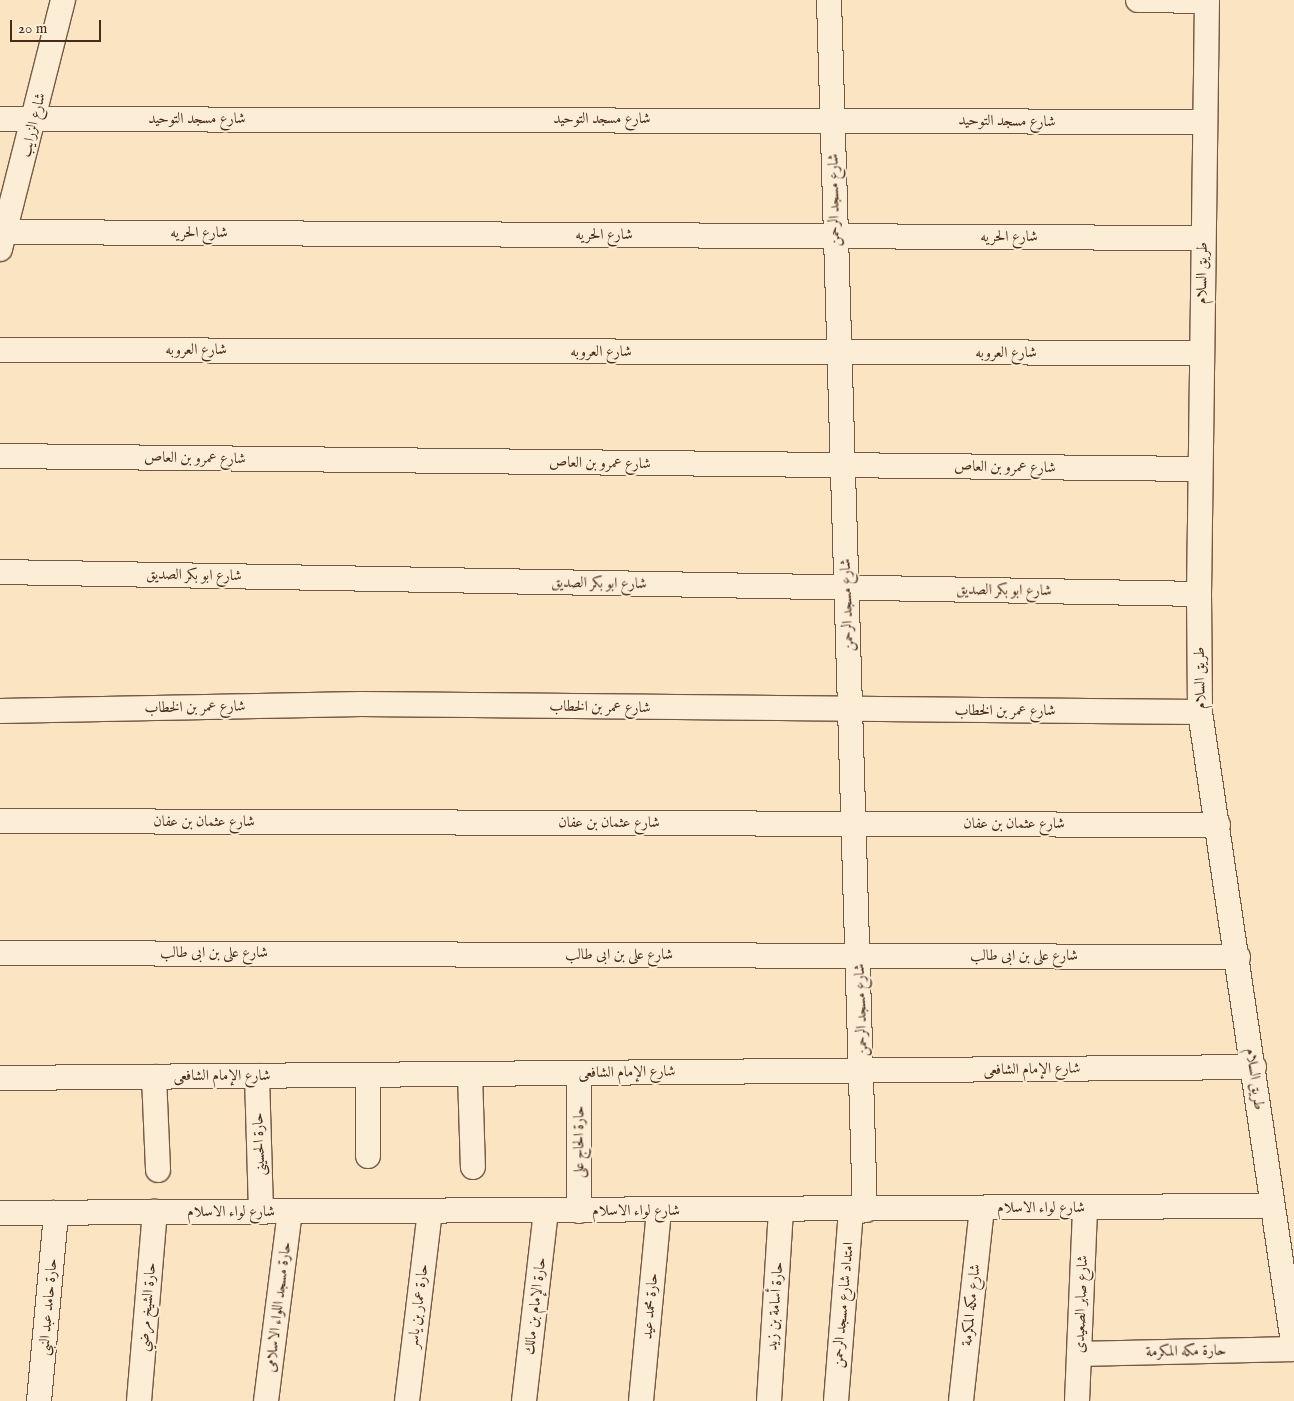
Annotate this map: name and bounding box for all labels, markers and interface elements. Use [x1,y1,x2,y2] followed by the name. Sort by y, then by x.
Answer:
[12,10,104,42] scale bar
[18,19,47,38] text: 20 m
[16,91,50,159] street label: شارع الزرايب
[148,110,246,128] street label: شارع مسجد التوحيد
[553,110,651,128] street label: شارع مسجد التوحيد
[958,111,1056,131] street label: شارع مسجد التوحيد
[824,153,844,247] street label: شارع مسجد الرحمن
[170,224,228,242] street label: شارع الحريه
[575,226,633,244] street label: شارع الحريه
[980,228,1038,246] street label: شارع الحريه
[1192,242,1212,304] street label: طريق السلام
[165,341,227,359] street label: شارع العروبه
[570,343,632,361] street label: شارع العروبه
[975,344,1037,362] street label: شارع العروبه
[144,448,246,468] street label: شارع عمرو بن العاص
[549,453,651,473] street label: شارع عمرو بن العاص
[954,457,1056,477] street label: شارع عمرو بن العاص
[836,558,858,652] street label: شارع مسجد الرحمن
[146,565,242,585] street label: شارع ابو بكر الصديق
[551,573,647,593] street label: شارع ابو بكر الصديق
[956,580,1052,600] street label: شارع ابو بكر الصديق
[1190,647,1210,709] street label: طريق السلام
[144,697,246,717] street label: شارع عمر بن الخطاب
[549,697,651,717] street label: شارع عمر بن الخطاب
[954,702,1056,720] street label: شارع عمر بن الخطاب
[153,813,255,831] street label: شارع عثمان بن عفان
[558,814,660,832] street label: شارع عثمان بن عفان
[963,815,1065,833] street label: شارع عثمان بن عفان
[160,944,268,962] street label: شارع على بن ابى طالب
[565,946,673,964] street label: شارع على بن ابى طالب
[970,947,1078,965] street label: شارع على بن ابى طالب
[850,963,872,1057] street label: شارع مسجد الرحمن
[1242,1047,1268,1111] street label: طريق السلام
[983,1059,1081,1079] street label: شارع الإمام الشافعى
[578,1062,676,1082] street label: شارع الإمام الشافعى
[174,1067,270,1085] street label: شارع الإمام الشافعى
[570,1106,588,1178] street label: حارة الحاج على
[249,1112,269,1176] street label: حارة الحسينى
[997,1199,1085,1217] street label: شارع لواء الاسلام
[592,1202,680,1220] street label: شارع لواء الاسلام
[187,1203,275,1221] street label: شارع لواء الاسلام
[261,1241,295,1373] street label: حارة مسجد اللواء الاسلامى
[829,1241,857,1369] street label: امتداد شارع مسجد الرحمن
[1070,1255,1092,1353] street label: شارع صابر الصعيدى
[520,1256,550,1356] street label: حارة الإمام بن مالك
[35,1258,61,1356] street label: حارة حامد عبد النبى
[763,1261,787,1351] street label: حارة أسامة بن زيد
[134,1262,160,1352] street label: حارة الشيخ مرضي
[404,1263,432,1349] street label: حارة عمار بن ياسر
[958,1263,984,1347] street label: شارع مكه المكرمة
[638,1272,662,1340] street label: حارة محمد عيد
[1146,1341,1226,1361] street label: حارة مكه المكرمة

